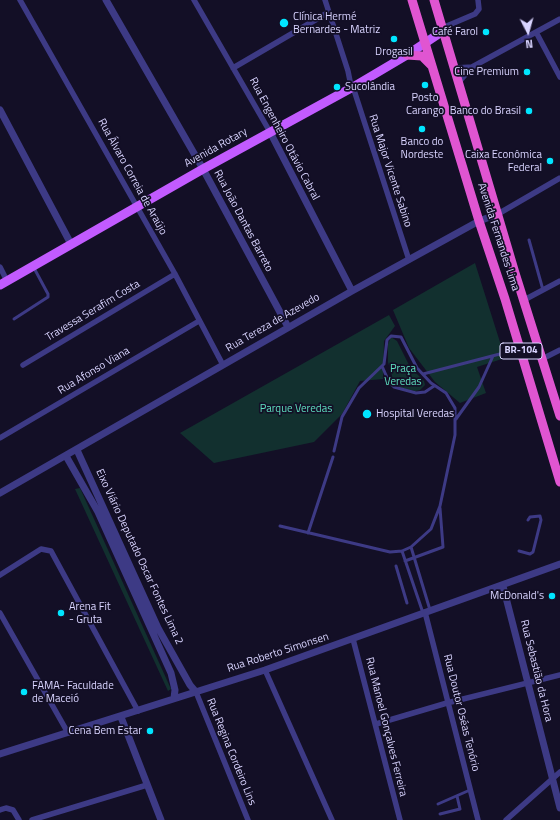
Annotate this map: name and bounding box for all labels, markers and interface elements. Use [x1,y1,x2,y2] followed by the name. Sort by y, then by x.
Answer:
[293,10,380,36] place label: Clínica Hermé Bernardes - Matriz
[508,12,548,52] north arrow
[278,17,290,29] marker: Clínica Hermé Bernardes - Matriz
[432,25,478,39] place label: Café Farol
[481,27,491,37] marker: Café Farol
[389,34,399,44] marker: Drogasil
[525,36,534,52] text: N
[375,45,413,59] place label: Drogasil
[454,65,519,79] place label: Cine Premium
[522,67,532,77] marker: Cine Premium
[246,75,322,203] street label: Rua Engenheiro Otávio Cabral
[345,80,395,94] place label: Sucolândia
[420,80,430,90] marker: Posto Carango
[332,82,342,92] marker: Sucolândia
[406,91,444,117] place label: Posto Carango
[450,104,521,118] place label: Banco do Brasil
[524,106,534,116] marker: Banco do Brasil
[366,113,414,229] street label: Rua Major Vicente Sabino
[94,116,170,238] street label: Rua Álvaro Correia de Araújo
[417,124,427,134] marker: Banco do Nordeste
[182,125,250,171] street label: Avenida Rotary
[401,135,443,161] place label: Banco do Nordeste
[465,148,542,174] place label: Caixa Econômica Federal
[545,156,555,166] marker: Caixa Econômica Federal
[211,168,275,274] street label: Rua João Dantas Barreto
[474,181,522,293] street label: Avenida Fernandes Lima
[43,278,143,344] street label: Travessa Serafim Costa
[224,291,322,355] street label: Rua Tereza de Azevedo
[500,343,542,359] road number: BR-104
[56,344,132,398] street label: Rua Afonso Viana
[384,362,422,388] park label: Praça Veredas
[260,402,332,416] park label: Parque Veredas
[376,407,454,421] place label: Hospital Veredas
[361,408,373,420] marker: Hospital Veredas
[92,467,186,647] street label: Eixo Viário Deputado Oscar Fontes Lima 2
[490,589,544,603] place label: McDonald's
[547,591,557,601] marker: McDonald's
[69,600,111,626] place label: Arena Fit - Gruta
[56,608,66,618] marker: Arena Fit - Gruta
[517,619,555,723] street label: Rua Sebastião da Hora
[226,630,330,676] street label: Rua Roberto Simonsen
[440,653,482,773] street label: Rua Doutor Oséas Tenório
[362,656,410,798] street label: Rua Manoel Gonçalves Ferreira
[32,679,114,705] place label: FAMA- Faculdade de Maceió
[19,687,29,697] marker: FAMA- Faculdade de Maceió
[203,696,259,808] street label: Rua Regina Cordeiro Lins
[68,724,142,738] place label: Cena Bem Estar
[145,726,155,736] marker: Cena Bem Estar

